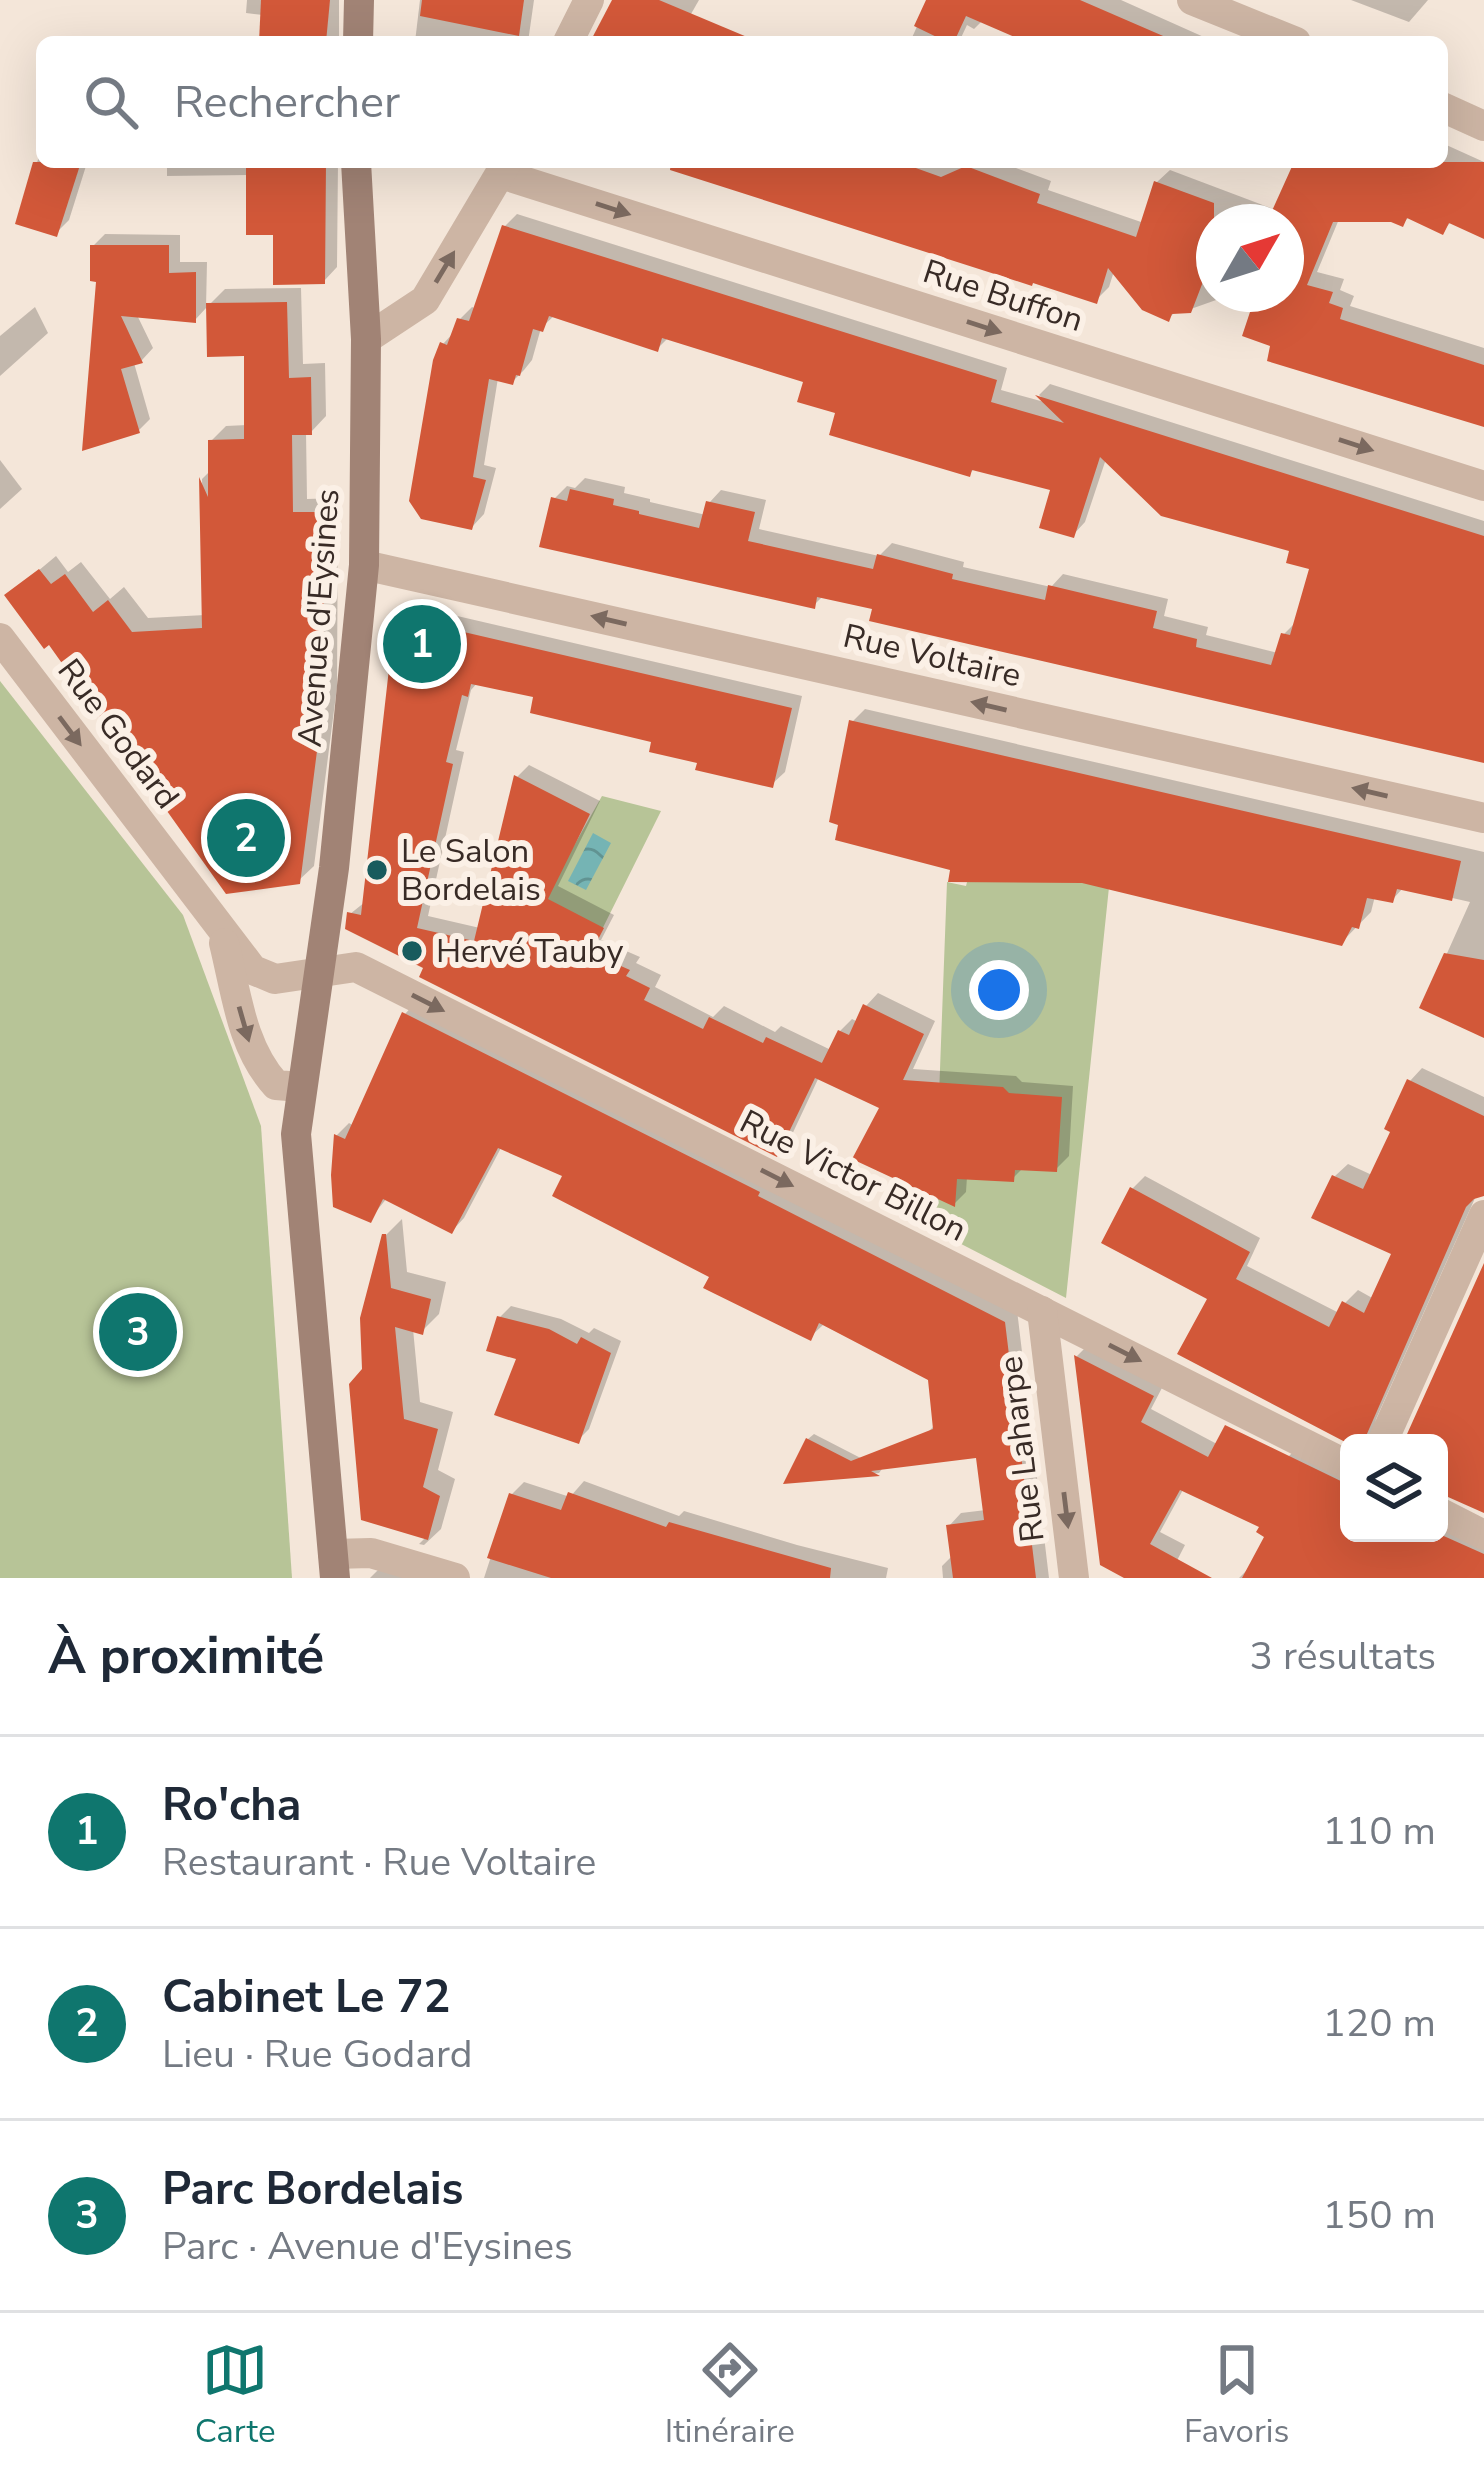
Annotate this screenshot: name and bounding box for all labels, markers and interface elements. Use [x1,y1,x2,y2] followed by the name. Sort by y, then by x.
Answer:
[36,36,1448,168] search box
[78,69,144,135] icon: search
[174,72,400,133] text: Rechercher
[595,201,631,220] one-way arrow
[1196,204,1304,312] north arrow
[917,249,1089,343] street label: Rue Buffon
[434,250,455,284] one-way arrow
[966,319,1003,338] one-way arrow
[1338,437,1375,456] one-way arrow
[288,487,350,749] street label: Avenue d'Eysines
[383,599,461,689] pin: 1
[591,610,628,629] one-way arrow
[839,614,1025,698] street label: Rue Voltaire
[47,650,189,818] street label: Rue Godard
[971,696,1008,715] one-way arrow
[58,716,82,747] one-way arrow
[1351,782,1388,801] one-way arrow
[207,793,285,883] pin: 2
[401,829,541,912] place label: Le Salon Bordelais
[364,857,390,883] marker: Le Salon Bordelais
[436,929,624,974] place label: Hervé Tauby
[399,938,425,964] marker: Hervé Tauby
[969,960,1029,1020] your location
[411,993,445,1013] one-way arrow
[236,1005,255,1042] one-way arrow
[732,1099,974,1253] street label: Rue Victor Billon
[760,1168,794,1188] one-way arrow
[99,1287,177,1377] pin: 3
[1108,1343,1143,1363] one-way arrow
[988,1354,1056,1544] street label: Rue Laharpe
[1340,1434,1448,1542] map controls
[1340,1434,1448,1542] button: layers
[1057,1492,1076,1530] one-way arrow
[48,1621,324,1691] text: À proximité
[1250,1630,1436,1683] text: 3 résultats
[162,1775,301,1836] text: Ro'cha
[75,1805,99,1858] text: 1
[1322,1805,1436,1858] text: 110 m
[162,1836,596,1889] text: Restaurant · Rue Voltaire
[162,1967,451,2028] text: Cabinet Le 72
[75,1997,99,2050] text: 2
[1322,1997,1436,2050] text: 120 m
[162,2028,472,2081] text: Lieu · Rue Godard
[162,2159,464,2220] text: Parc Bordelais
[75,2189,99,2242] text: 3
[1322,2189,1436,2242] text: 150 m
[162,2220,573,2273] text: Parc · Avenue d'Eysines
[195,2337,275,2454] tab: Carte
[665,2337,795,2454] tab: Itinéraire
[1184,2337,1289,2454] tab: Favoris

